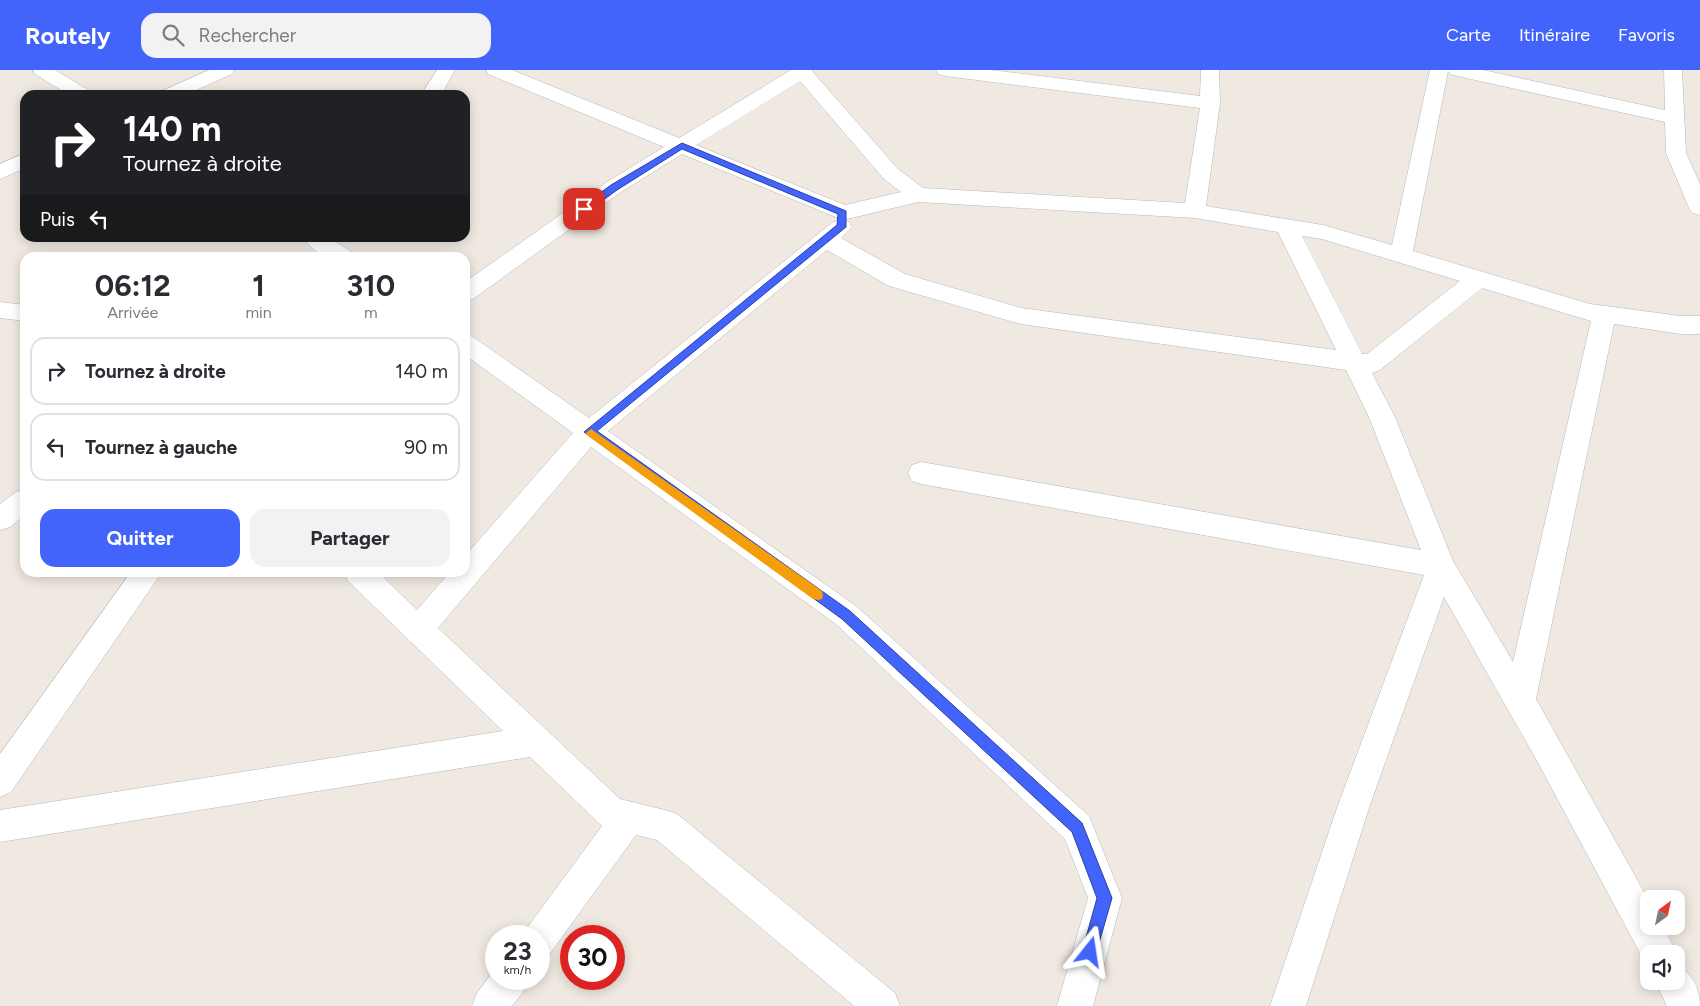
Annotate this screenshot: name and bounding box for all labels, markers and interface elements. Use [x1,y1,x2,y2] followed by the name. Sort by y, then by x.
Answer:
[141,13,491,58] search box
[25,21,111,50] text: Routely
[159,21,187,49] icon: search
[199,24,296,47] text: Rechercher
[1446,24,1491,46] text: Carte
[1519,24,1590,46] text: Itinéraire
[1618,24,1675,46] text: Favoris
[123,108,221,150] text: 140 m
[40,110,105,175] icon: right
[123,150,282,177] text: Tournez à droite
[563,188,605,230] pin
[570,195,598,223] icon: arrive
[85,205,113,233] icon: left
[40,208,75,231] text: Puis
[95,267,171,304] text: 06:12
[252,267,265,304] text: 1
[346,267,395,304] text: 310
[107,303,158,322] text: Arrivée
[245,303,272,322] text: min
[364,303,378,322] text: m
[42,357,70,385] icon: right
[85,360,226,383] text: Tournez à droite
[395,360,448,383] text: 140 m
[42,433,70,461] icon: left
[85,436,237,459] text: Tournez à gauche
[404,436,448,459] text: 90 m
[40,509,240,567] button: Quitter
[250,509,450,567] button: Partager
[1640,890,1685,935] north arrow
[1640,890,1685,990] map controls
[560,925,625,990] speed limit sign: 30
[1063,925,1115,977] position arrow
[503,936,532,966] text: 23
[1640,945,1685,990] button: sound
[504,963,531,977] text: km/h

